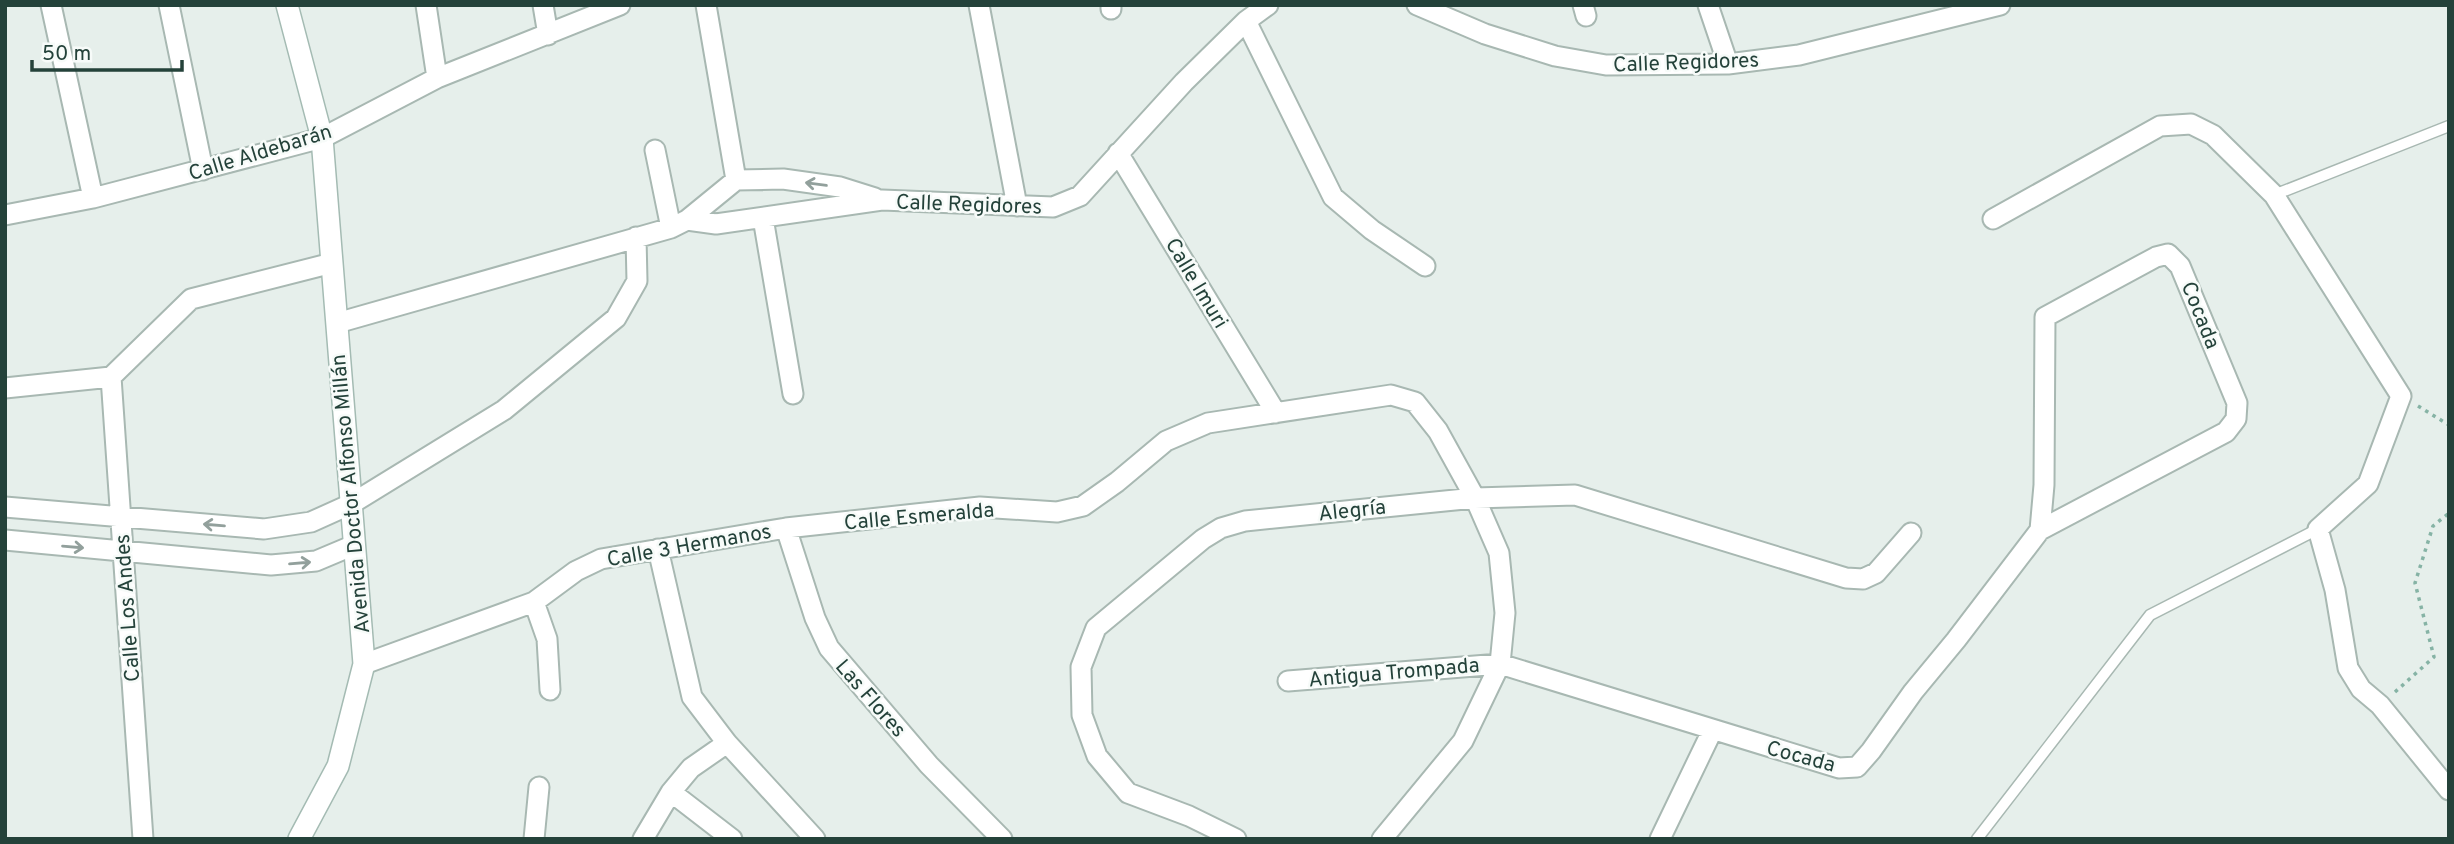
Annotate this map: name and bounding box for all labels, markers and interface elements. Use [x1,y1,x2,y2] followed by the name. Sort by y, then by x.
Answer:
[32,28,182,72] scale bar
[42,41,91,68] text: 50 m
[1613,47,1760,80] street label: Calle Regidores
[186,119,335,188] street label: Calle Aldebarán
[805,177,828,190] one-way arrow
[895,189,1042,222] street label: Calle Regidores
[1158,234,1233,334] street label: Calle Imuri
[2174,278,2225,353] street label: Cocada
[326,353,377,635] street label: Avenida Doctor Alfonso Millán
[1317,495,1387,528] street label: Alegría
[843,497,995,538] street label: Calle Esmeralda
[204,518,226,531] one-way arrow
[605,519,774,574] street label: Calle 3 Hermanos
[110,533,147,683] street label: Calle Los Andes
[61,541,84,554] one-way arrow
[288,556,311,569] one-way arrow
[1307,653,1481,694] street label: Antigua Trompada
[828,654,911,744] street label: Las Flores
[1763,735,1838,780] street label: Cocada

